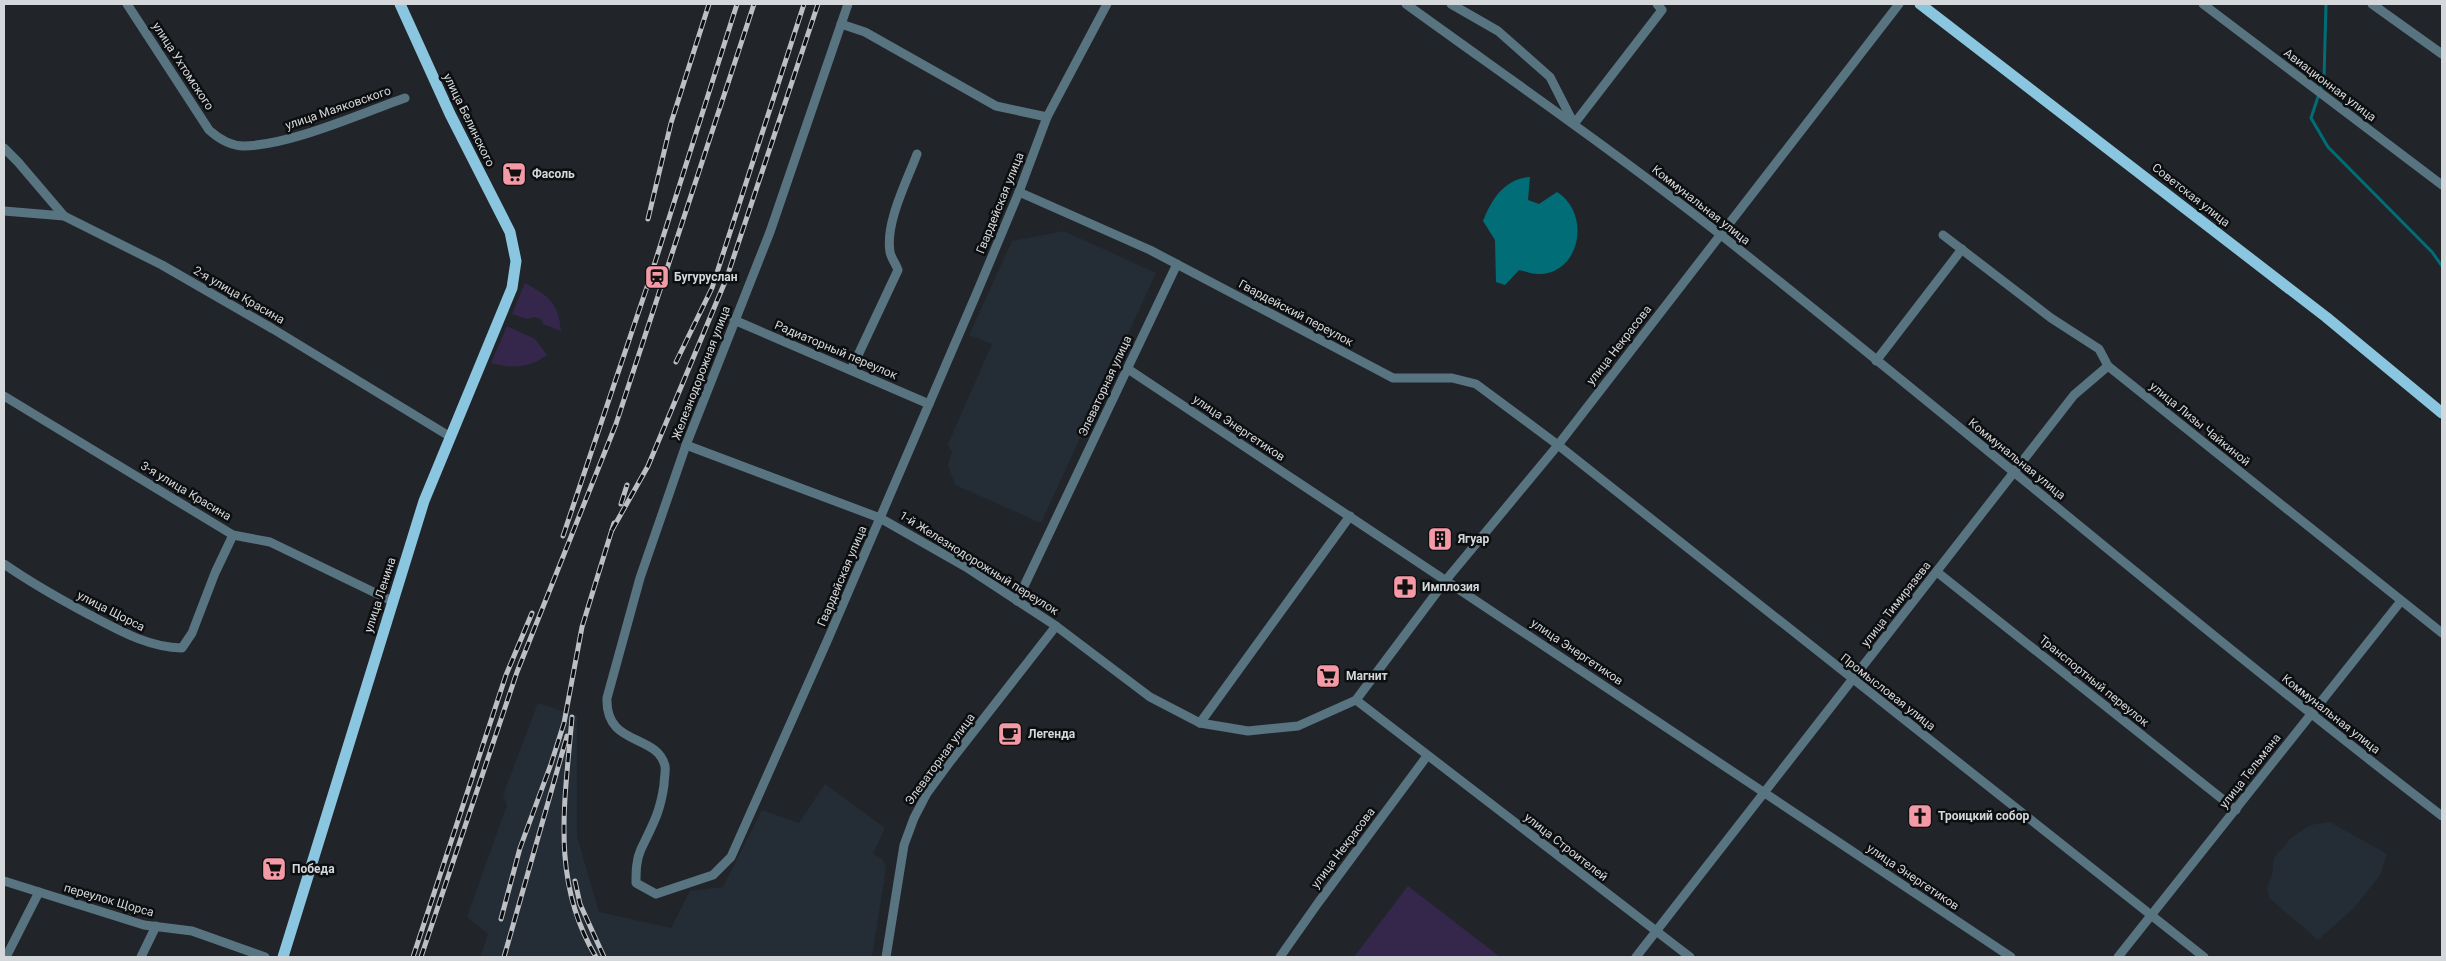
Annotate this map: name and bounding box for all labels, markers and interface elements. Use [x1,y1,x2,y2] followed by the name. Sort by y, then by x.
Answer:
[149,19,217,113] street label: улица Ухтомского
[2281,46,2379,124] street label: Авиационная улица
[440,71,498,169] street label: улица Белинского
[283,83,393,133] street label: улица Маяковского
[973,150,1027,256] street label: Гвардейская улица
[2149,160,2233,230] street label: Советская улица
[501,161,527,187] supermarket icon: Фасоль
[1649,162,1753,248] street label: Коммунальная улица
[532,167,575,181] place label: Фасоль
[191,263,287,327] street label: 2-я улица Красина
[644,264,670,290] station icon: Бугуруслан
[674,270,738,284] place label: Бугуруслан
[1236,277,1356,349] street label: Гвардейский переулок
[1584,302,1654,388] street label: улица Некрасова
[669,304,733,442] street label: Железнодорожная улица
[773,318,900,382] street label: Радиаторный переулок
[1075,333,1135,439] street label: Элеваторная улица
[2147,379,2253,469] street label: улица Лизы Чайкиной
[1190,392,1288,464] street label: улица Энергетиков
[1966,416,2068,502] street label: Коммунальная улица
[138,458,234,524] street label: 3-я улица Красина
[897,508,1061,618] street label: 1-й Железнодорожный переулок
[814,524,870,628] street label: Гвардейская улица
[1427,526,1453,552] building icon: Ягуар
[1457,532,1490,546] place label: Ягуар
[361,556,399,634] street label: улица Ленина
[1858,559,1934,649] street label: улица Тимирязева
[1392,574,1418,600] pharmacy icon: Имплозия
[1422,580,1480,594] place label: Имплозия
[75,588,147,634] street label: улица Щорса
[1528,616,1626,688] street label: улица Энергетиков
[2036,632,2152,730] street label: Транспортный переулок
[1838,651,1938,733] street label: Промысловая улица
[1315,663,1341,689] supermarket icon: Магнит
[1346,669,1388,683] place label: Магнит
[2279,671,2383,757] street label: Коммунальная улица
[902,711,978,807] street label: Элеваторная улица
[997,721,1023,747] cafe icon: Легенда
[1028,727,1076,741] place label: Легенда
[2216,731,2284,811] street label: улица Тельмана
[1907,803,1933,829] church icon: Троицкий собор
[1308,805,1378,891] street label: улица Некрасова
[1938,809,2029,823] place label: Троицкий собор
[1522,810,1611,884] street label: улица Строителей
[1864,841,1962,913] street label: улица Энергетиков
[261,856,287,882] supermarket icon: Победа
[292,862,335,876] place label: Победа
[62,880,156,920] street label: переулок Щорса

